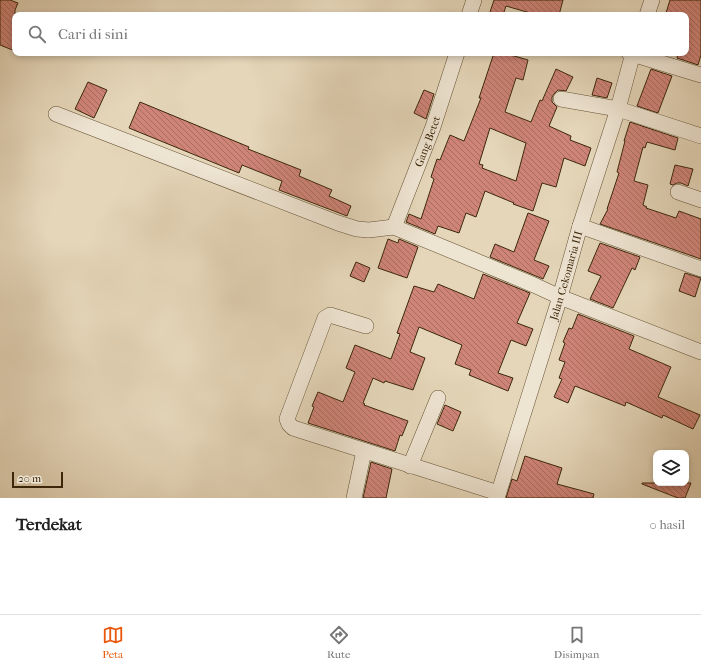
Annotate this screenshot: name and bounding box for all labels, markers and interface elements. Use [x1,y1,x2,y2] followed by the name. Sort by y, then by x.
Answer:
[12,12,689,56] search box
[26,23,48,45] icon: search
[58,25,128,43] text: Cari di sini
[412,114,443,169] street label: Gang Betet
[546,229,585,323] street label: Jalan Cekomaria III
[653,450,689,486] map controls
[653,450,689,486] button: layers
[12,470,63,489] scale bar
[18,472,41,485] text: 20 m
[16,514,82,534] text: Terdekat
[649,517,685,532] text: 0 hasil
[102,624,124,661] tab: Peta
[327,624,350,661] tab: Rute
[554,624,599,661] tab: Disimpan

